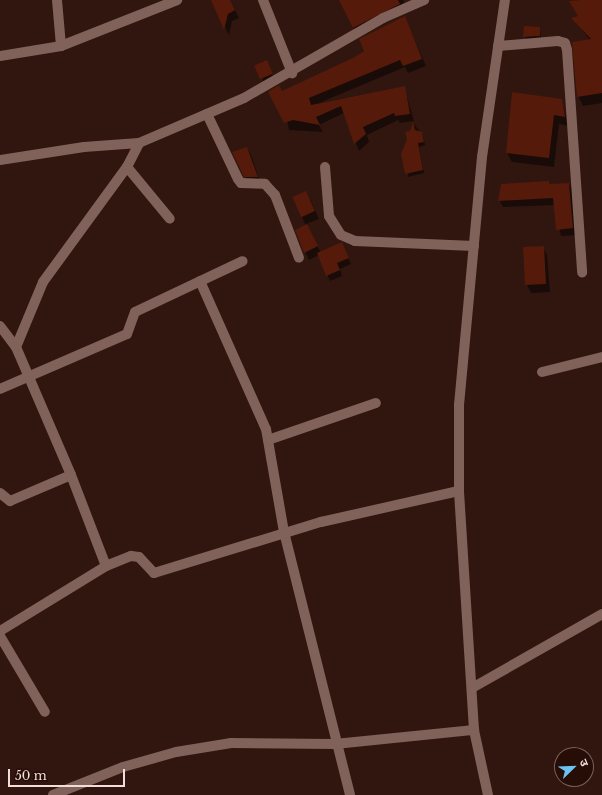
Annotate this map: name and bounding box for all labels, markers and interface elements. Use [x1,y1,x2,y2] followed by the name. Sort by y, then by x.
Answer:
[554,747,594,787] north arrow
[576,757,592,768] text: उ
[10,761,127,787] scale bar
[15,768,47,783] text: 50 m

